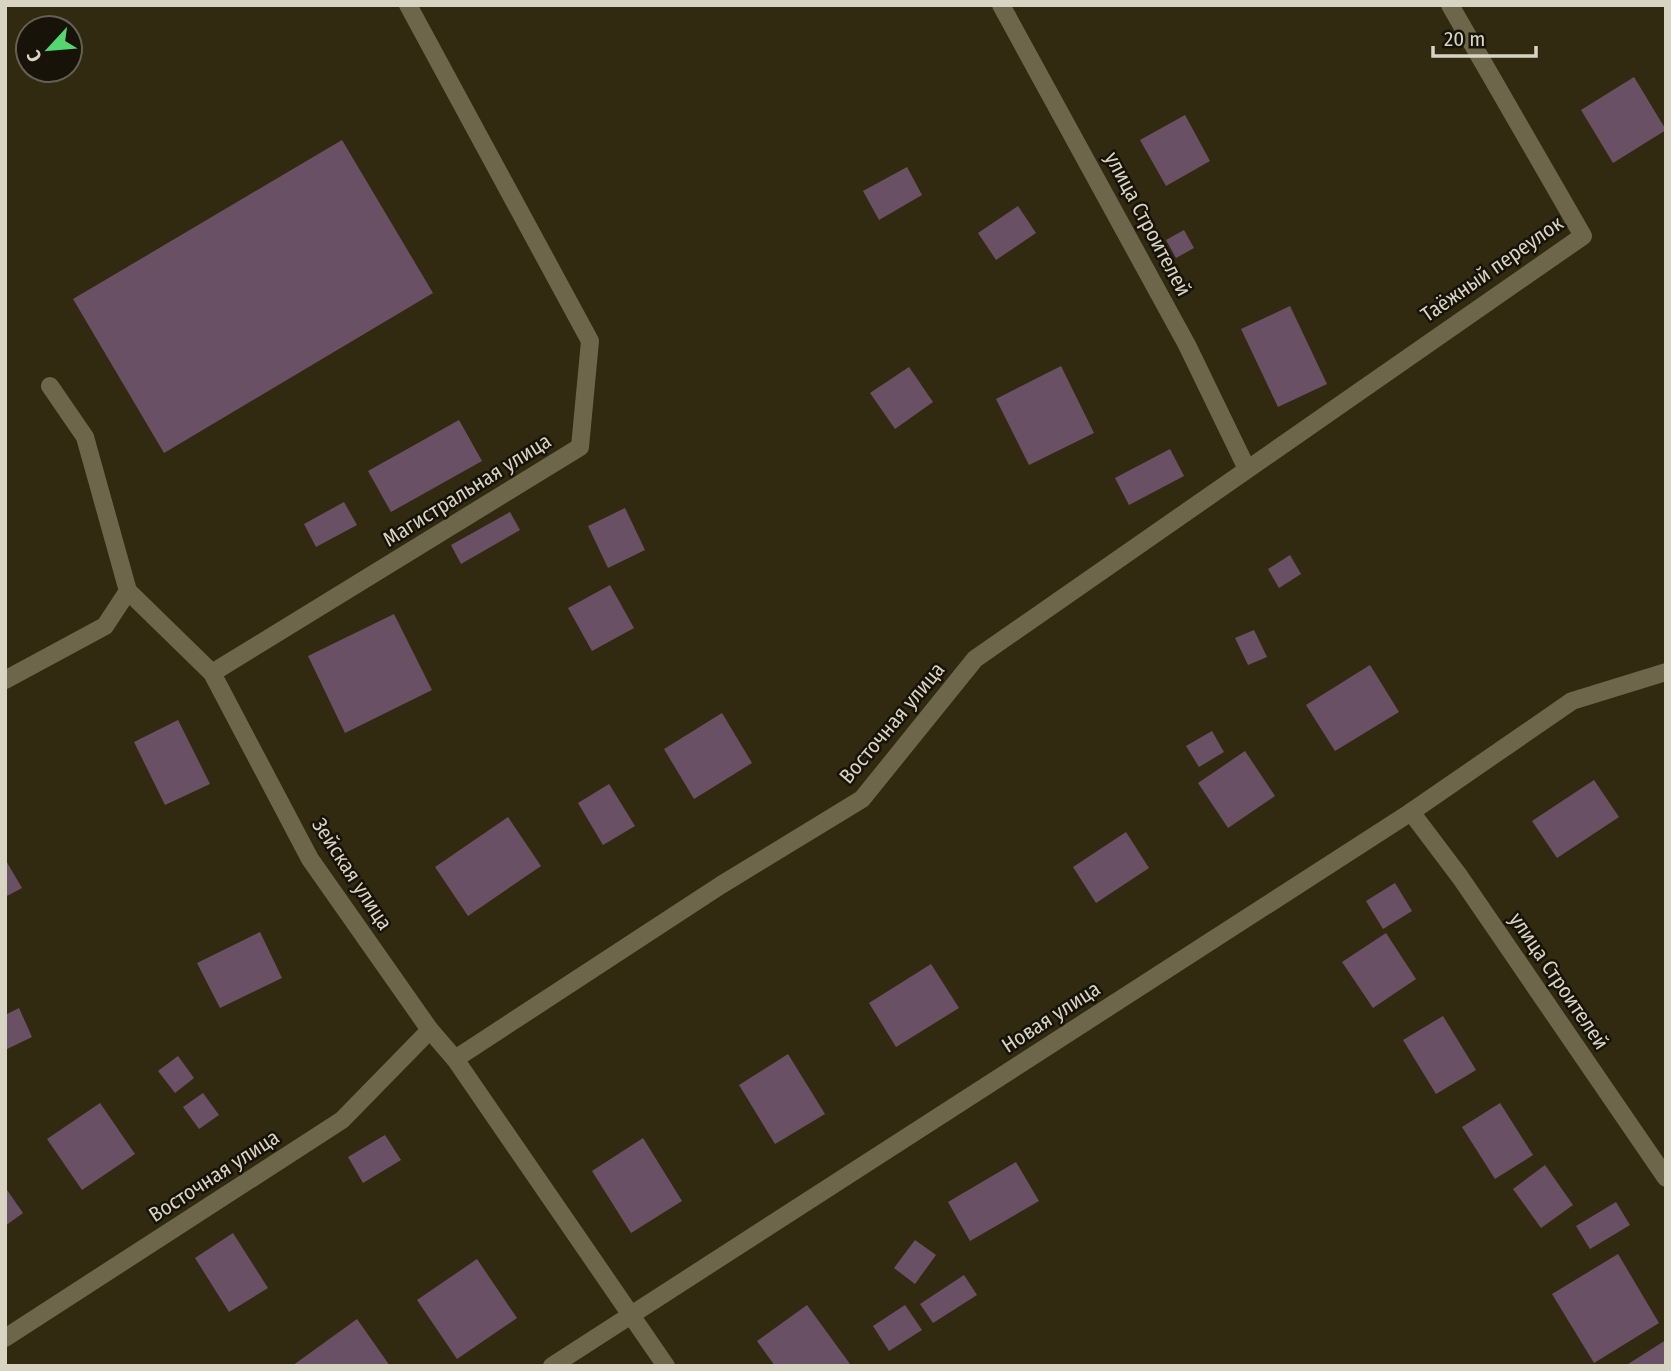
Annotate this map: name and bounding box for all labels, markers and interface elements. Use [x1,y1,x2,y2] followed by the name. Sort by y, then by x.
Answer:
[14,14,84,84] north arrow
[1433,14,1536,58] scale bar
[1444,26,1485,52] text: 20 m
[22,47,47,66] text: С
[1099,147,1197,301] street label: улица Строителей
[1416,210,1568,328] street label: Таёжный переулок
[378,428,556,552] street label: Магистральная улица
[834,657,950,789] street label: Восточная улица
[306,813,398,935] street label: Зейская улица
[1504,907,1614,1055] street label: улица Строителей
[997,975,1105,1059] street label: Новая улица
[144,1124,284,1228] street label: Восточная улица

